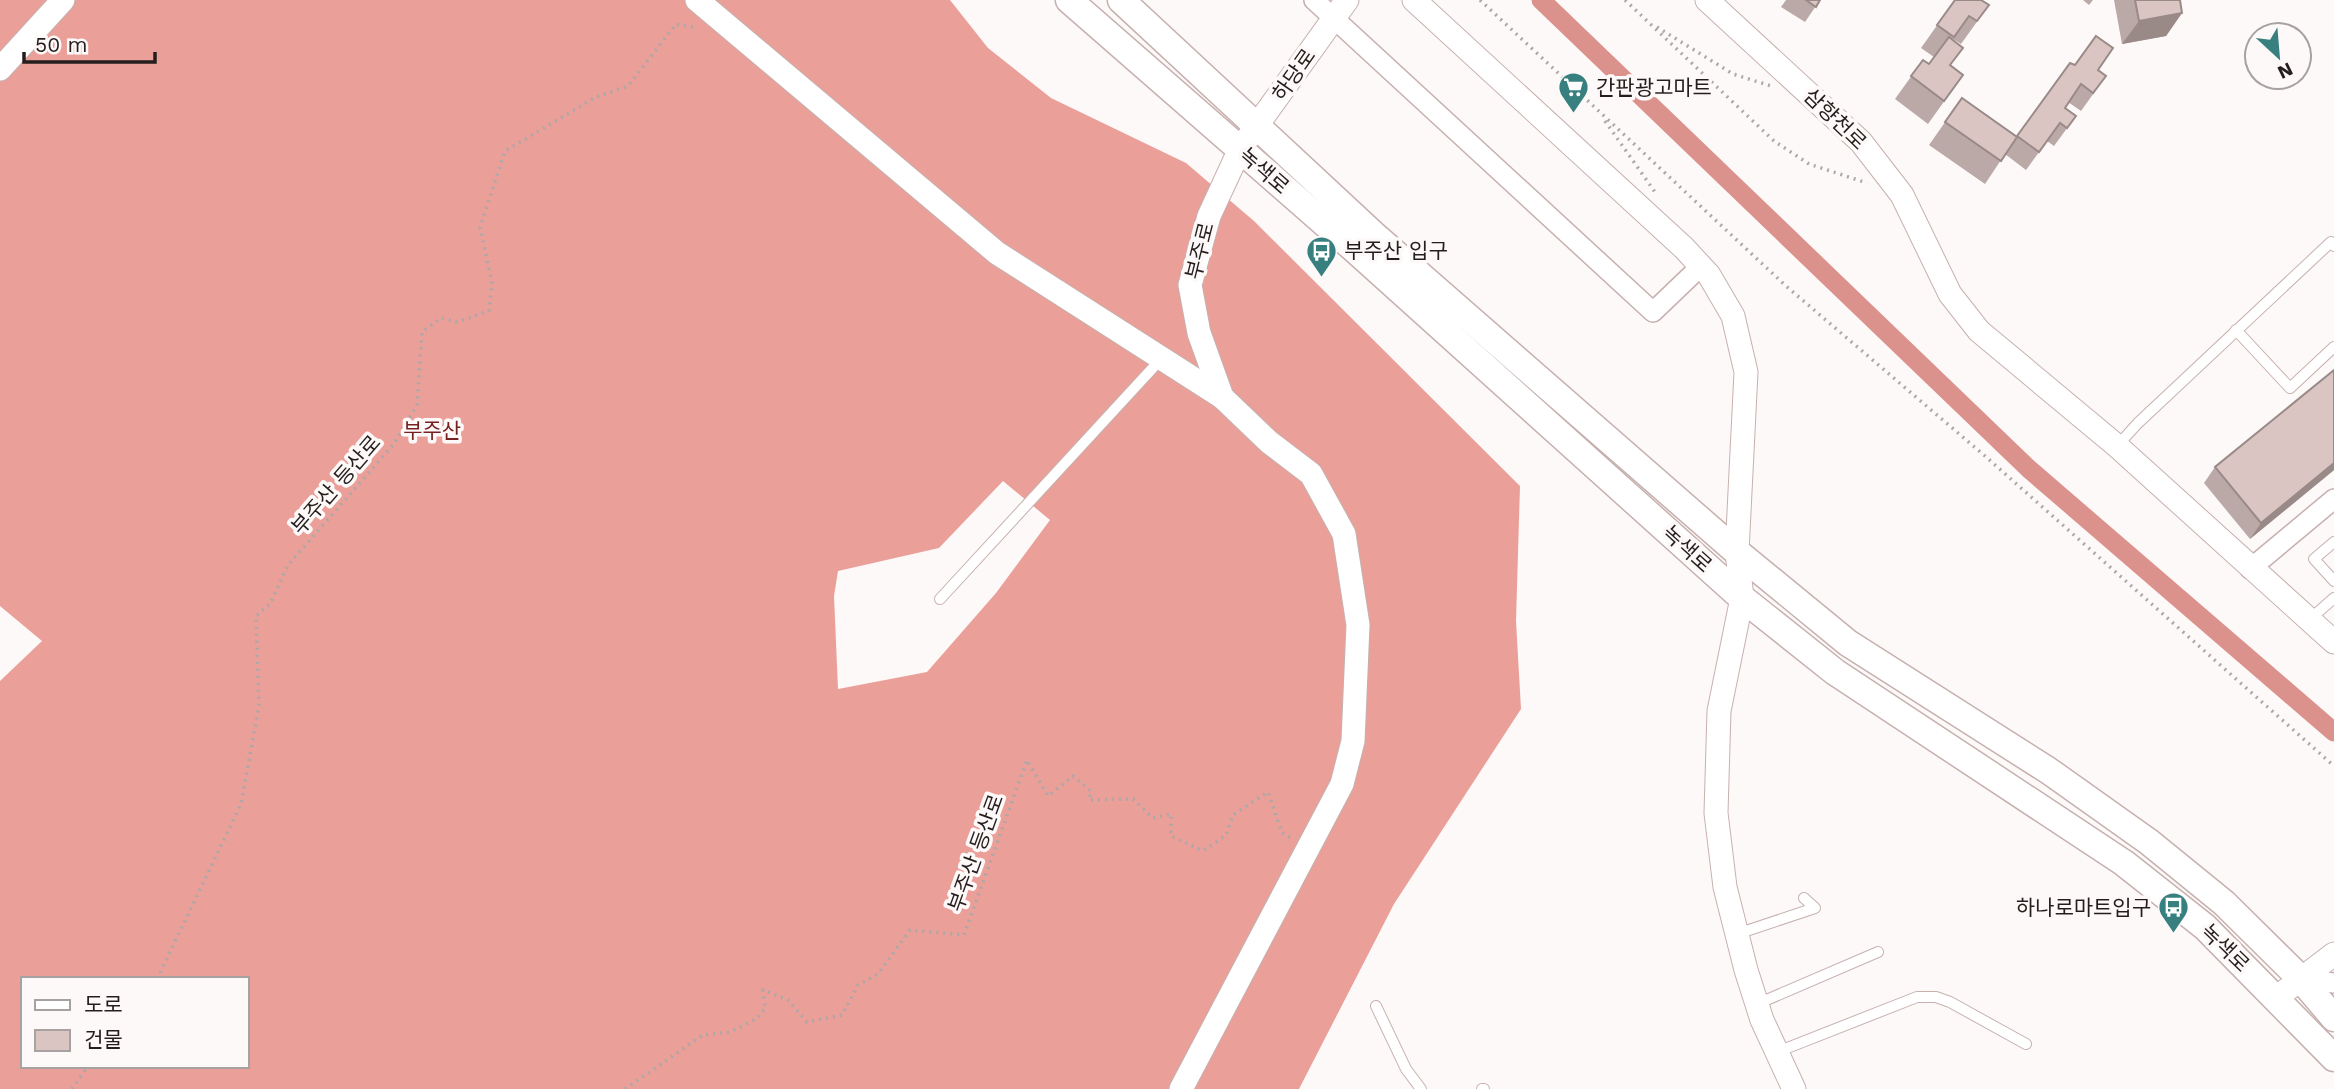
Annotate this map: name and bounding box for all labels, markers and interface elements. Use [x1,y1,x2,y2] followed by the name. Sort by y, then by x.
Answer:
[24,21,156,65] scale bar
[2243,21,2313,91] north arrow
[35,32,87,57] text: 50 m
[1267,44,1320,106] street label: 하당로
[2274,57,2297,84] text: N
[1556,71,1590,115] supermarket icon: 간판광고마트
[1596,75,1712,100] place label: 간판광고마트
[1799,83,1872,154] street label: 삼향천로
[1234,142,1294,199] street label: 녹색로
[1180,220,1219,282] street label: 부주로
[1304,234,1338,278] bus stop icon: 부주산 입구
[1344,238,1448,263] place label: 부주산 입구
[403,418,461,443] park label: 부주산
[286,430,385,539] street label: 부주산 등산로
[1657,520,1717,577] street label: 녹색로
[943,791,1008,915] street label: 부주산 등산로
[2157,891,2191,935] bus stop icon: 하나로마트입구
[2016,895,2151,920] place label: 하나로마트입구
[2196,919,2255,977] street label: 녹색로
[21,977,248,1068] legend
[84,992,123,1017] text: 도로
[84,1027,123,1052] text: 건물

